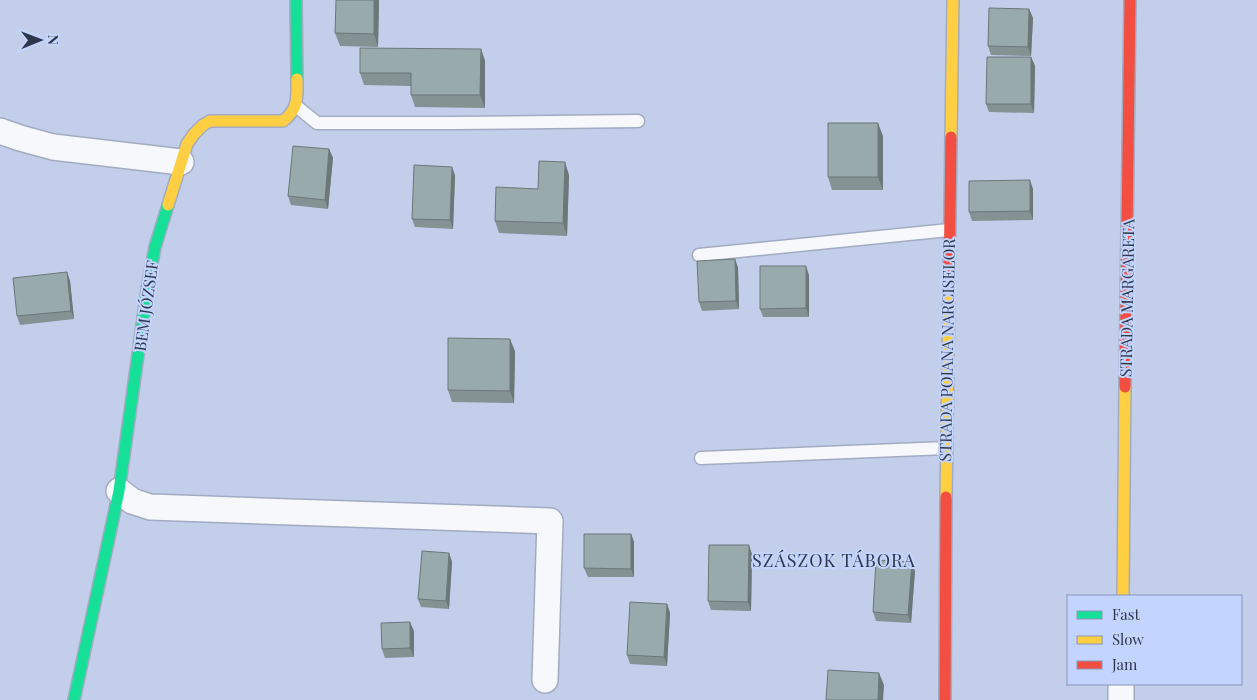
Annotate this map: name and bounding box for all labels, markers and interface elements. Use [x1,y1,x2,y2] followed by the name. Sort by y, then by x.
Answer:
[15,15,65,65] north arrow
[44,35,63,45] text: N
[1115,218,1138,377] street label: STRADA MARGARETA
[934,238,959,462] street label: STRADA POIANA NARCISELOR
[129,259,162,353] street label: BEM JÓZSEF
[752,548,916,572] district label: SZÁSZOK TÁBORA
[1067,595,1242,685] legend
[1112,604,1141,624] text: Fast
[1112,629,1144,649] text: Slow
[1111,654,1138,674] text: Jam

